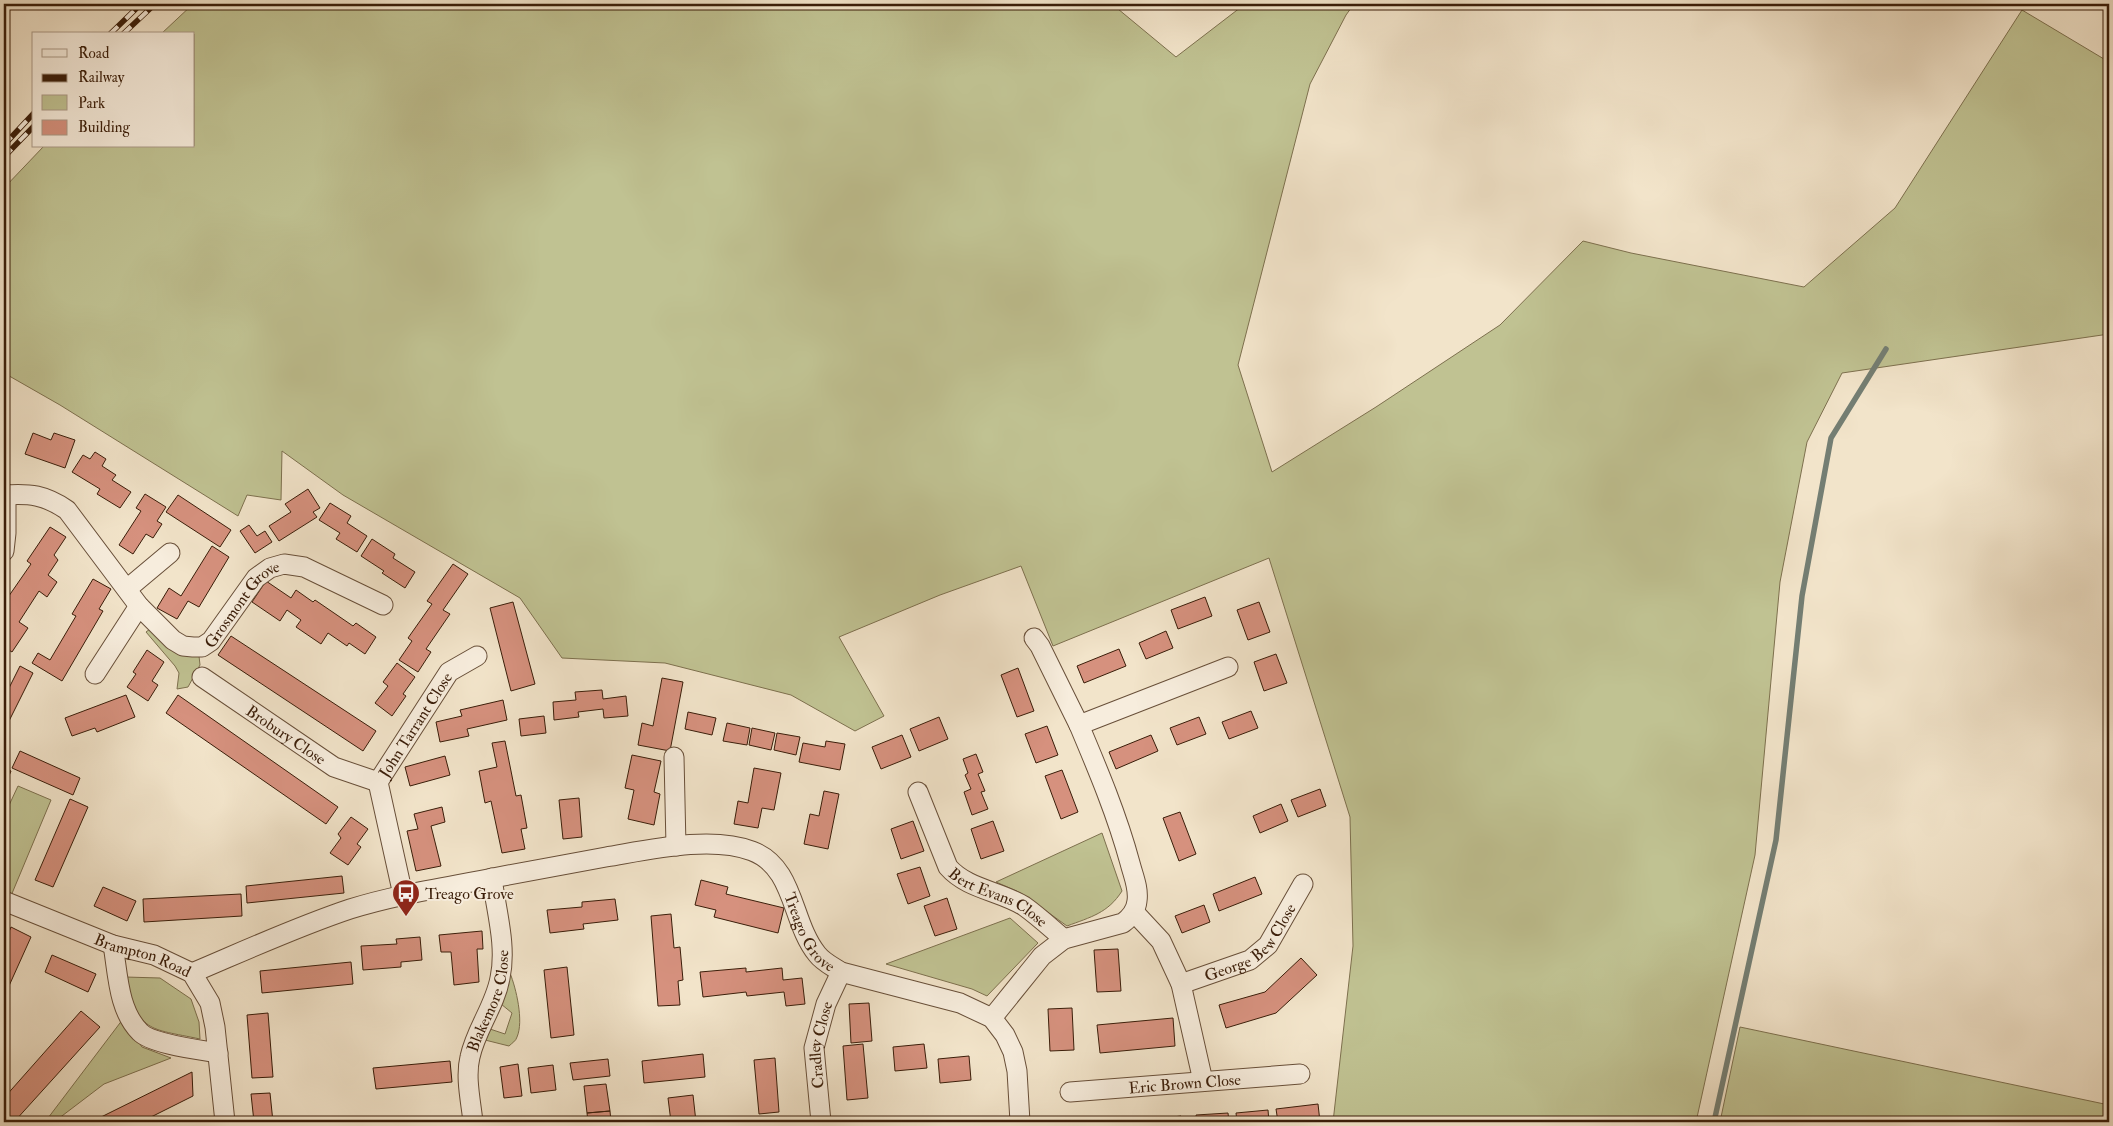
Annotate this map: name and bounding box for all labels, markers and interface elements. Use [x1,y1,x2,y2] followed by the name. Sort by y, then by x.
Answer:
[32,32,195,148] legend
[78,44,110,63] text: Road
[78,68,125,87] text: Railway
[78,94,105,113] text: Park
[78,118,130,137] text: Building
[200,557,282,652] street label: Grosmont Grove
[374,669,457,783] street label: John Tarrant Close
[242,701,330,770] street label: Brobury Close
[944,864,1052,932] street label: Bert Evans Close
[391,878,421,917] bus stop icon: Treago Grove
[425,884,514,904] place label: Treago Grove
[779,890,839,977] street label: Treago Grove
[1202,900,1301,986] street label: George Bew Close
[91,929,194,982] street label: Brampton Road
[463,949,513,1054] street label: Blakemore Close
[805,999,837,1089] street label: Cradley Close
[1128,1070,1242,1098] street label: Eric Brown Close

